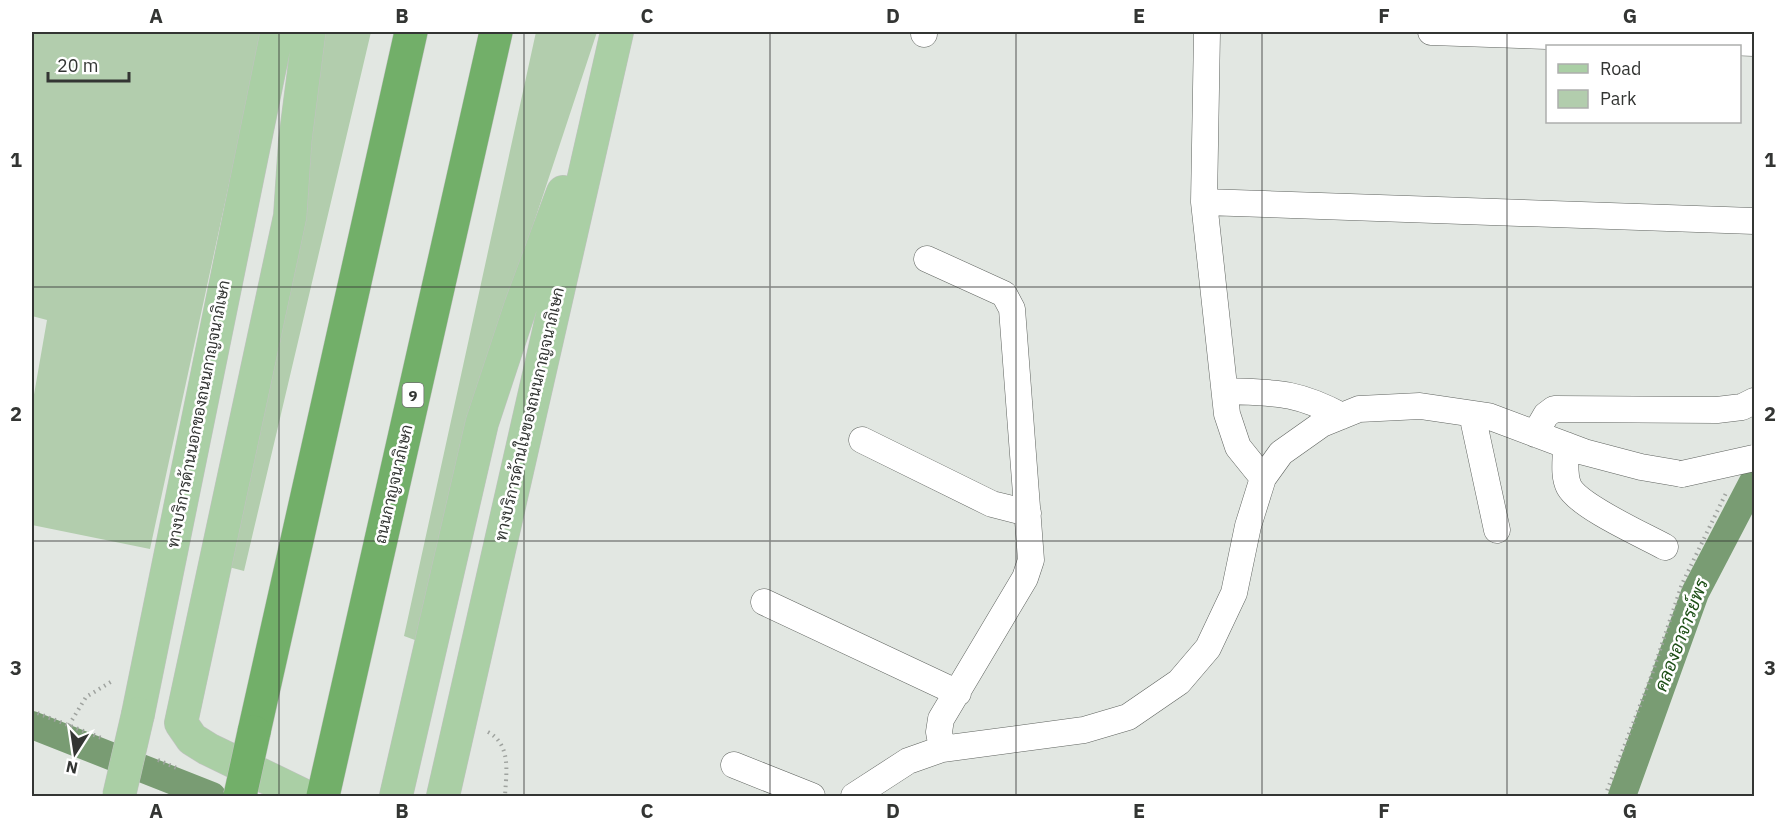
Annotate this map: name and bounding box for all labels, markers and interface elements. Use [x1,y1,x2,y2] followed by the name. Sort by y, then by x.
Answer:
[149,2,163,29] text: A
[395,2,409,29] text: B
[640,2,654,29] text: C
[886,2,900,29] text: D
[1133,2,1145,29] text: E
[1378,2,1390,29] text: F
[1623,2,1637,29] text: G
[48,45,129,83] scale bar
[1546,45,1741,123] legend
[57,54,99,77] text: 20 m
[1600,57,1641,80] text: Road
[1600,87,1637,110] text: Park
[10,146,22,173] text: 1
[1764,146,1776,173] text: 1
[162,278,234,550] street label: ทางบริการด้านนอกของถนนกาญจนาภิเษก
[489,285,568,543] street label: ทางบริการด้านในของถนนกาญจนาภิเษก
[402,383,424,407] road number: 9
[10,400,22,427] text: 2
[1764,400,1776,427] text: 2
[370,422,416,546] street label: ถนนกาญจนาภิเษก
[1648,574,1713,695] water label: คลองอาจารย์พร
[10,654,22,681] text: 3
[1764,654,1776,681] text: 3
[45,723,105,783] north arrow
[64,757,80,779] text: N
[149,797,163,824] text: A
[395,797,409,824] text: B
[640,797,654,824] text: C
[886,797,900,824] text: D
[1133,797,1145,824] text: E
[1378,797,1390,824] text: F
[1623,797,1637,824] text: G

